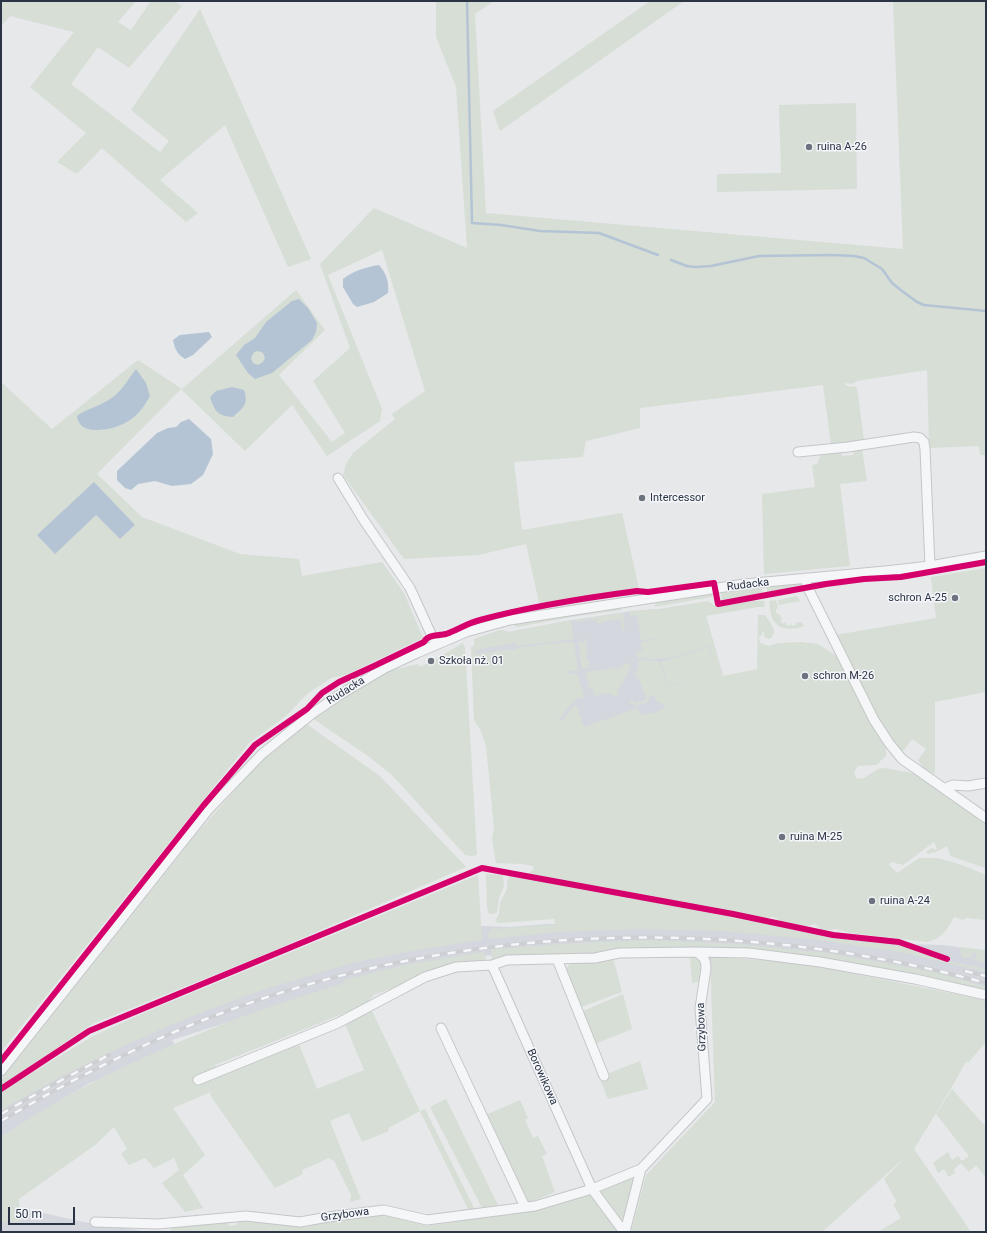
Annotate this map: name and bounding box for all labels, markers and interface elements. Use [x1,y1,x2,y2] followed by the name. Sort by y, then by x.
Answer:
[817,140,867,154] place label: ruina A-26
[804,142,814,152] marker: ruina A-26
[650,491,705,505] place label: Intercessor
[637,493,647,503] marker: Intercessor
[726,576,770,594] street label: Rudacka
[888,591,947,605] place label: schron A-25
[950,593,960,603] marker: schron A-25
[439,654,504,668] place label: Szkoła nż. 01
[426,656,436,666] marker: Szkoła nż. 01
[813,669,874,683] place label: schron M-26
[800,671,810,681] marker: schron M-26
[325,674,367,708] street label: Rudacka
[790,830,842,844] place label: ruina M-25
[777,832,787,842] marker: ruina M-25
[880,894,930,908] place label: ruina A-24
[867,896,877,906] marker: ruina A-24
[695,1002,709,1052] street label: Grzybowa
[524,1047,560,1107] street label: Borowikowa
[10,1199,77,1225] scale bar
[320,1205,370,1225] street label: Grzybowa
[15,1207,42,1221] text: 50 m

